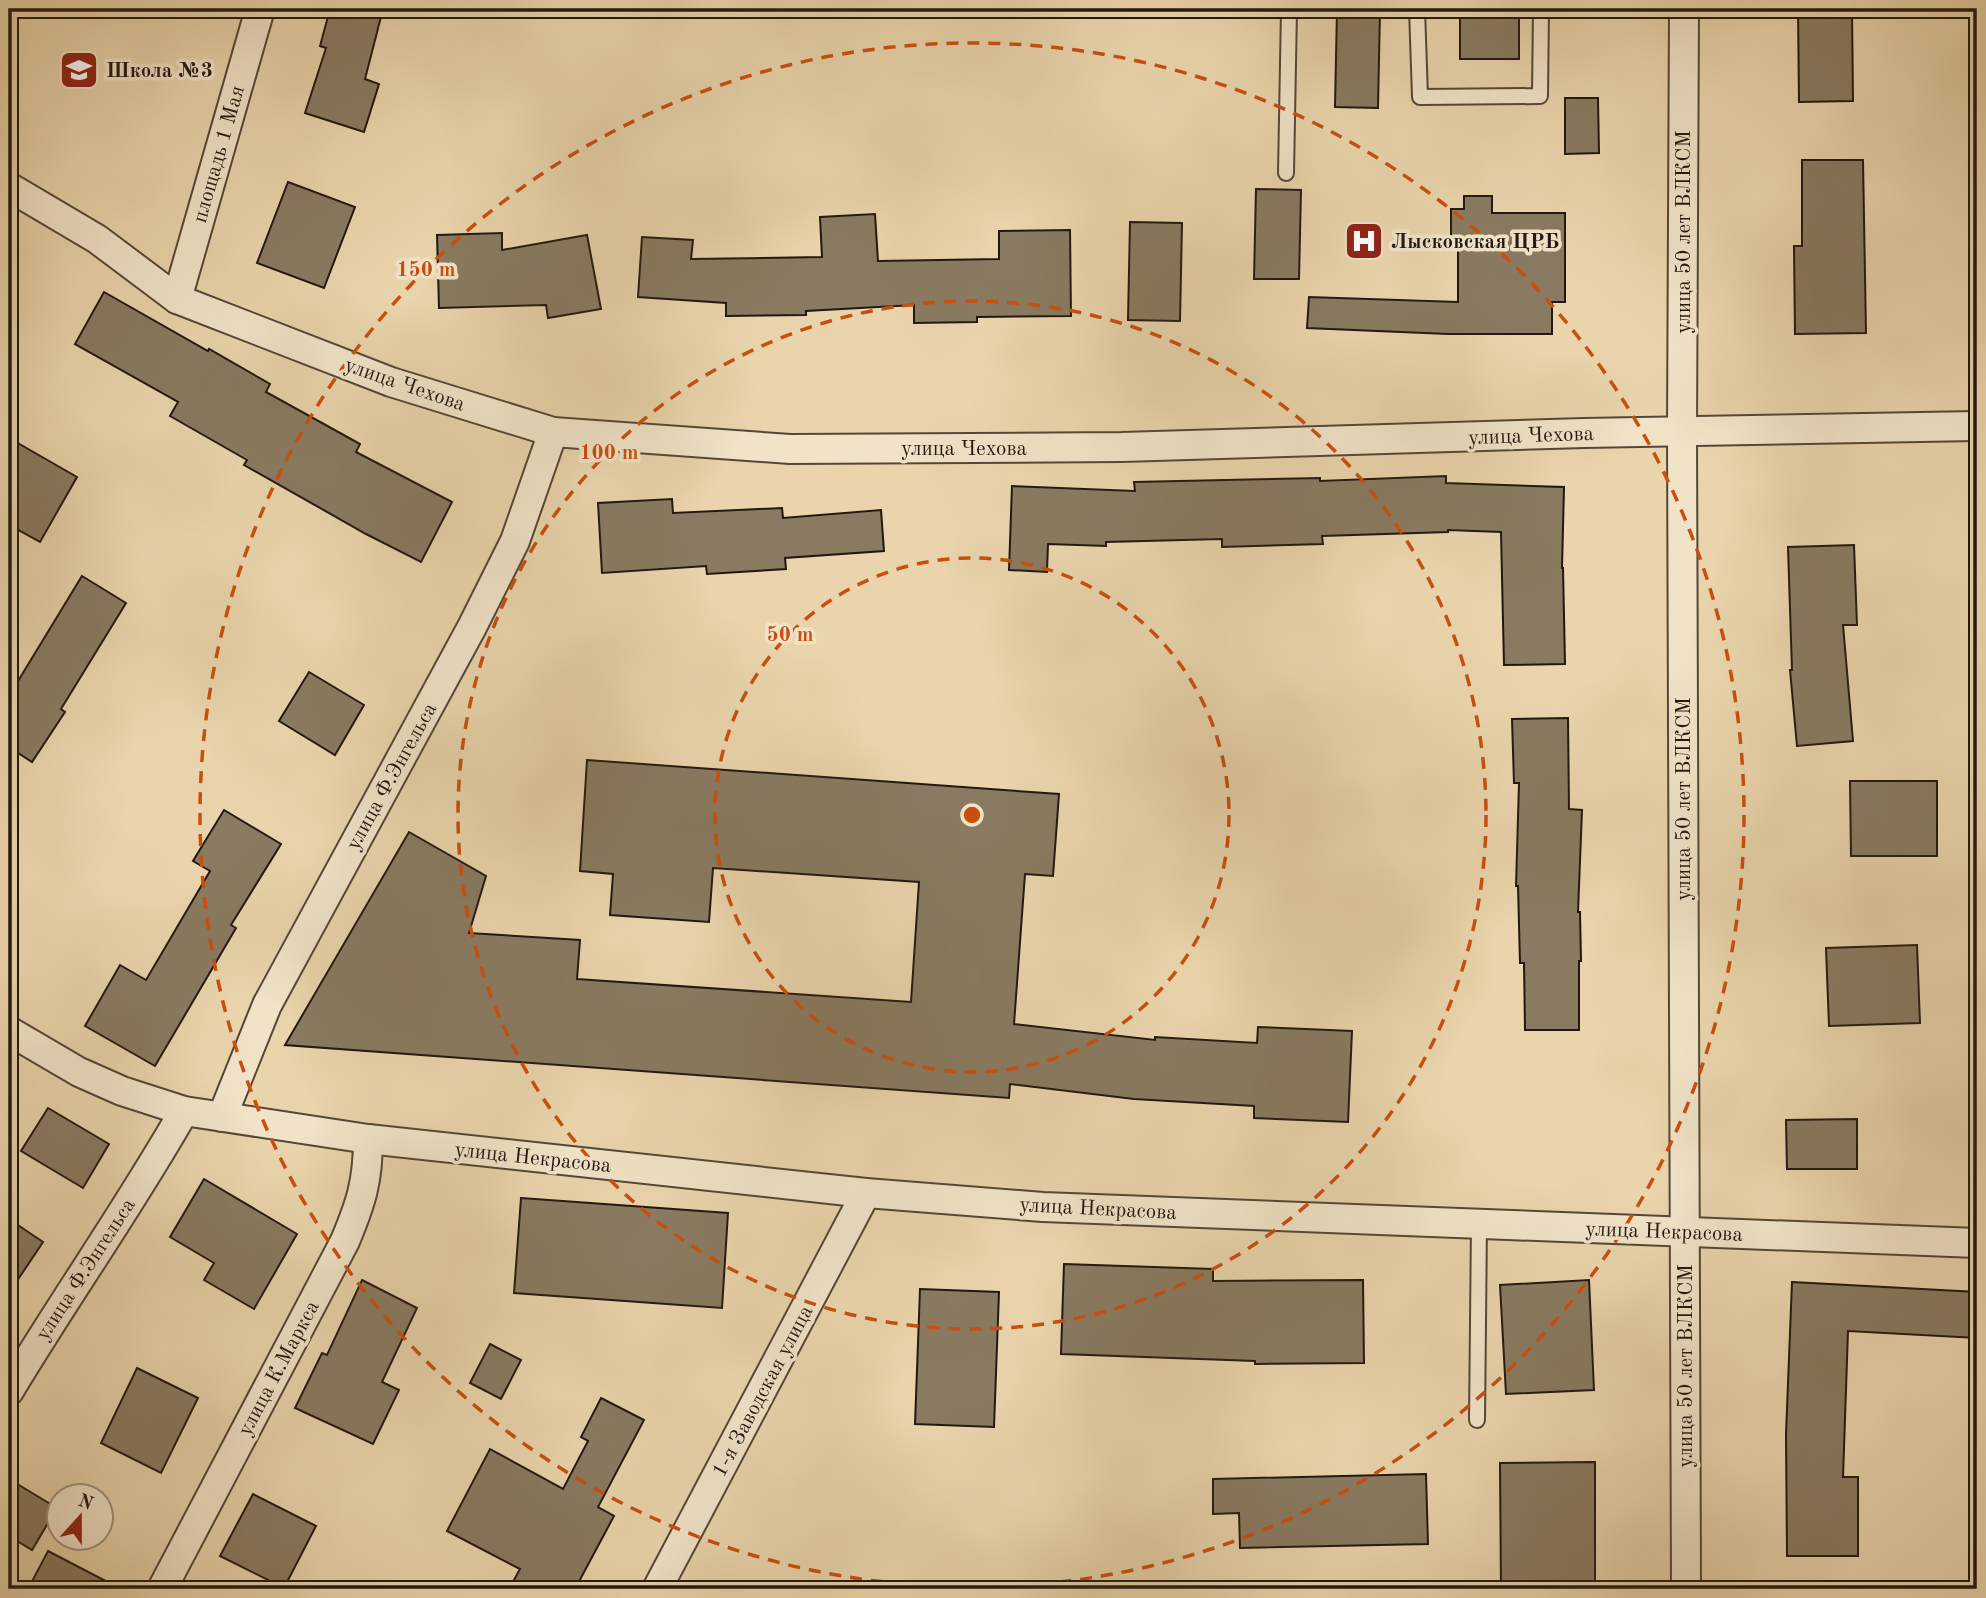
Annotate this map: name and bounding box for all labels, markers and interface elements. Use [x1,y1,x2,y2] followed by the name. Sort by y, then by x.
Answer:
[58,49,100,91] school or university icon: Школа №3
[106,61,213,82] place label: Школа №3
[190,83,249,225] street label: площадь 1 Мая
[1674,130,1695,334] street label: улица 50 лет ВЛКСМ
[1343,220,1385,262] hospital icon: Лысковская ЦРБ
[1391,232,1559,253] place label: Лысковская ЦРБ
[396,260,456,281] text: 150 m
[342,355,467,416] street label: улица Чехова
[1468,424,1594,449] street label: улица Чехова
[901,439,1027,460] street label: улица Чехова
[579,443,639,464] text: 100 m
[766,625,814,646] text: 50 m
[1674,697,1695,901] street label: улица 50 лет ВЛКСМ
[343,700,441,854] street label: улица Ф.Энгельса
[960,803,984,827] centre of rings
[453,1140,612,1177] street label: улица Некрасова
[33,1195,140,1345] street label: улица Ф.Энгельса
[1019,1195,1177,1224] street label: улица Некрасова
[1585,1219,1743,1246] street label: улица Некрасова
[1676,1264,1697,1468] street label: улица 50 лет ВЛКСМ
[235,1298,324,1440] street label: улица К.Маркса
[709,1302,817,1481] street label: 1-я Заводская улица
[46,1482,116,1552] north arrow
[75,1492,96,1515] text: N

